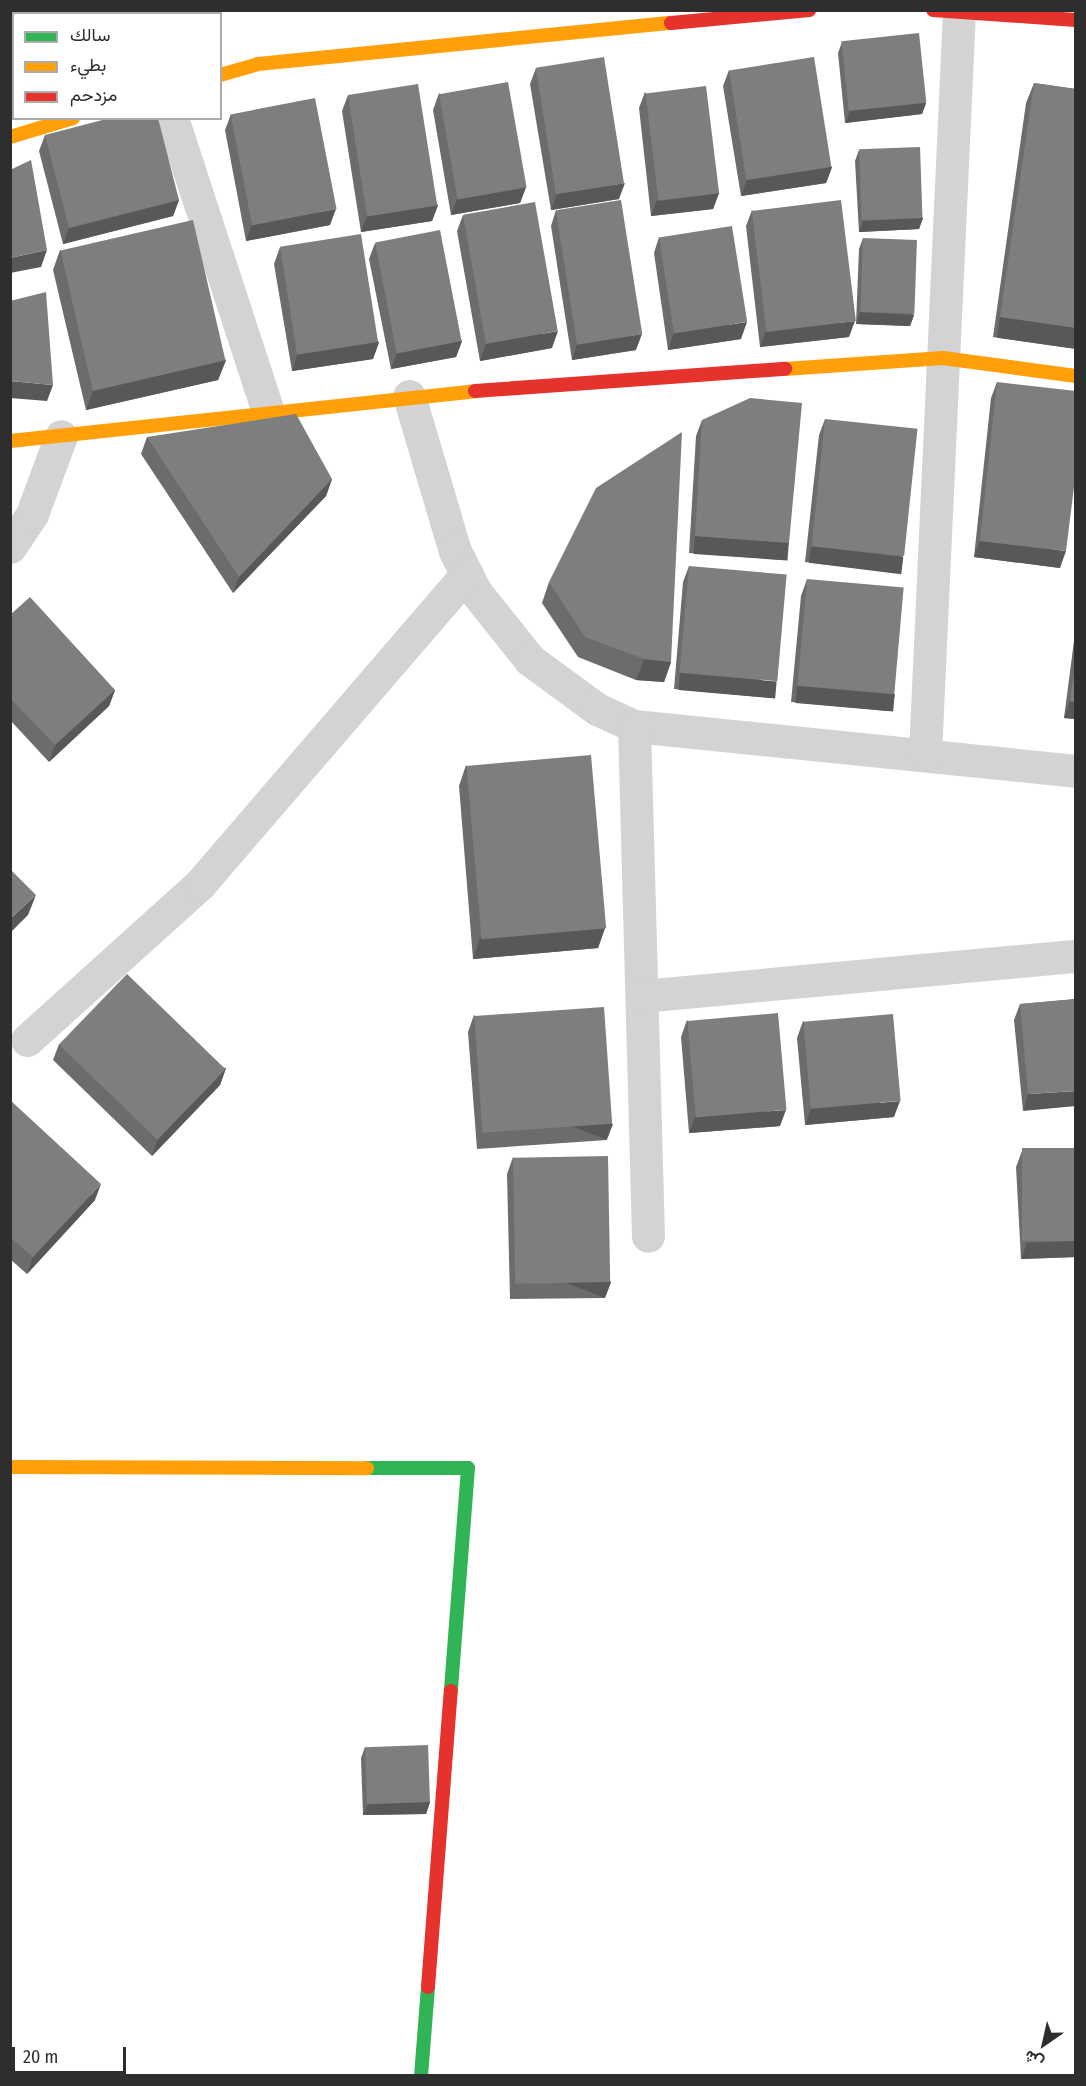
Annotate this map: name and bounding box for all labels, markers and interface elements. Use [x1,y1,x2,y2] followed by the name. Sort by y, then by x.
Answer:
[12,12,222,120] legend
[70,24,110,46] text: سالك
[70,54,106,76] text: بطيء
[70,84,117,106] text: مزدحم
[1014,2014,1074,2074] north arrow
[15,2035,129,2073] scale bar
[23,2046,58,2068] text: 20 m
[1020,2046,1047,2073] text: ش

